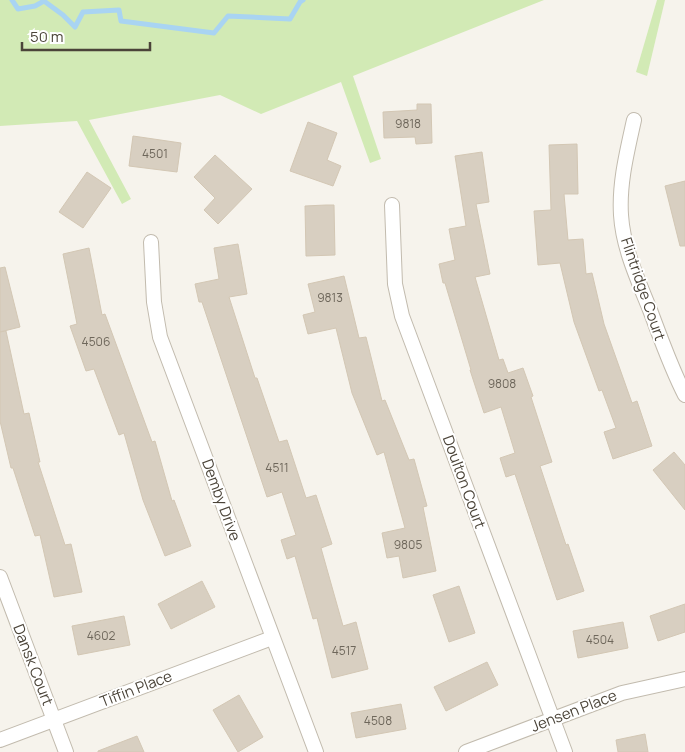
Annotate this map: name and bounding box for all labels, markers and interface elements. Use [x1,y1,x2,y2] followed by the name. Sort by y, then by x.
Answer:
[22,20,150,52] scale bar
[30,26,64,47] text: 50 m
[395,115,421,132] house number: 9818
[142,145,168,162] house number: 4501
[616,234,671,343] street label: Flintridge Court
[317,289,343,306] house number: 9813
[82,333,110,350] house number: 4506
[488,375,516,392] house number: 9808
[438,432,491,531] street label: Doulton Court
[197,456,246,544] street label: Demby Drive
[265,459,289,476] house number: 4511
[394,536,422,553] house number: 9805
[8,621,59,709] street label: Dansk Court
[87,627,115,644] house number: 4602
[586,631,614,648] house number: 4504
[332,642,356,659] house number: 4517
[97,665,175,712] street label: Tiffin Place
[528,684,620,737] street label: Jensen Place
[364,712,392,729] house number: 4508

